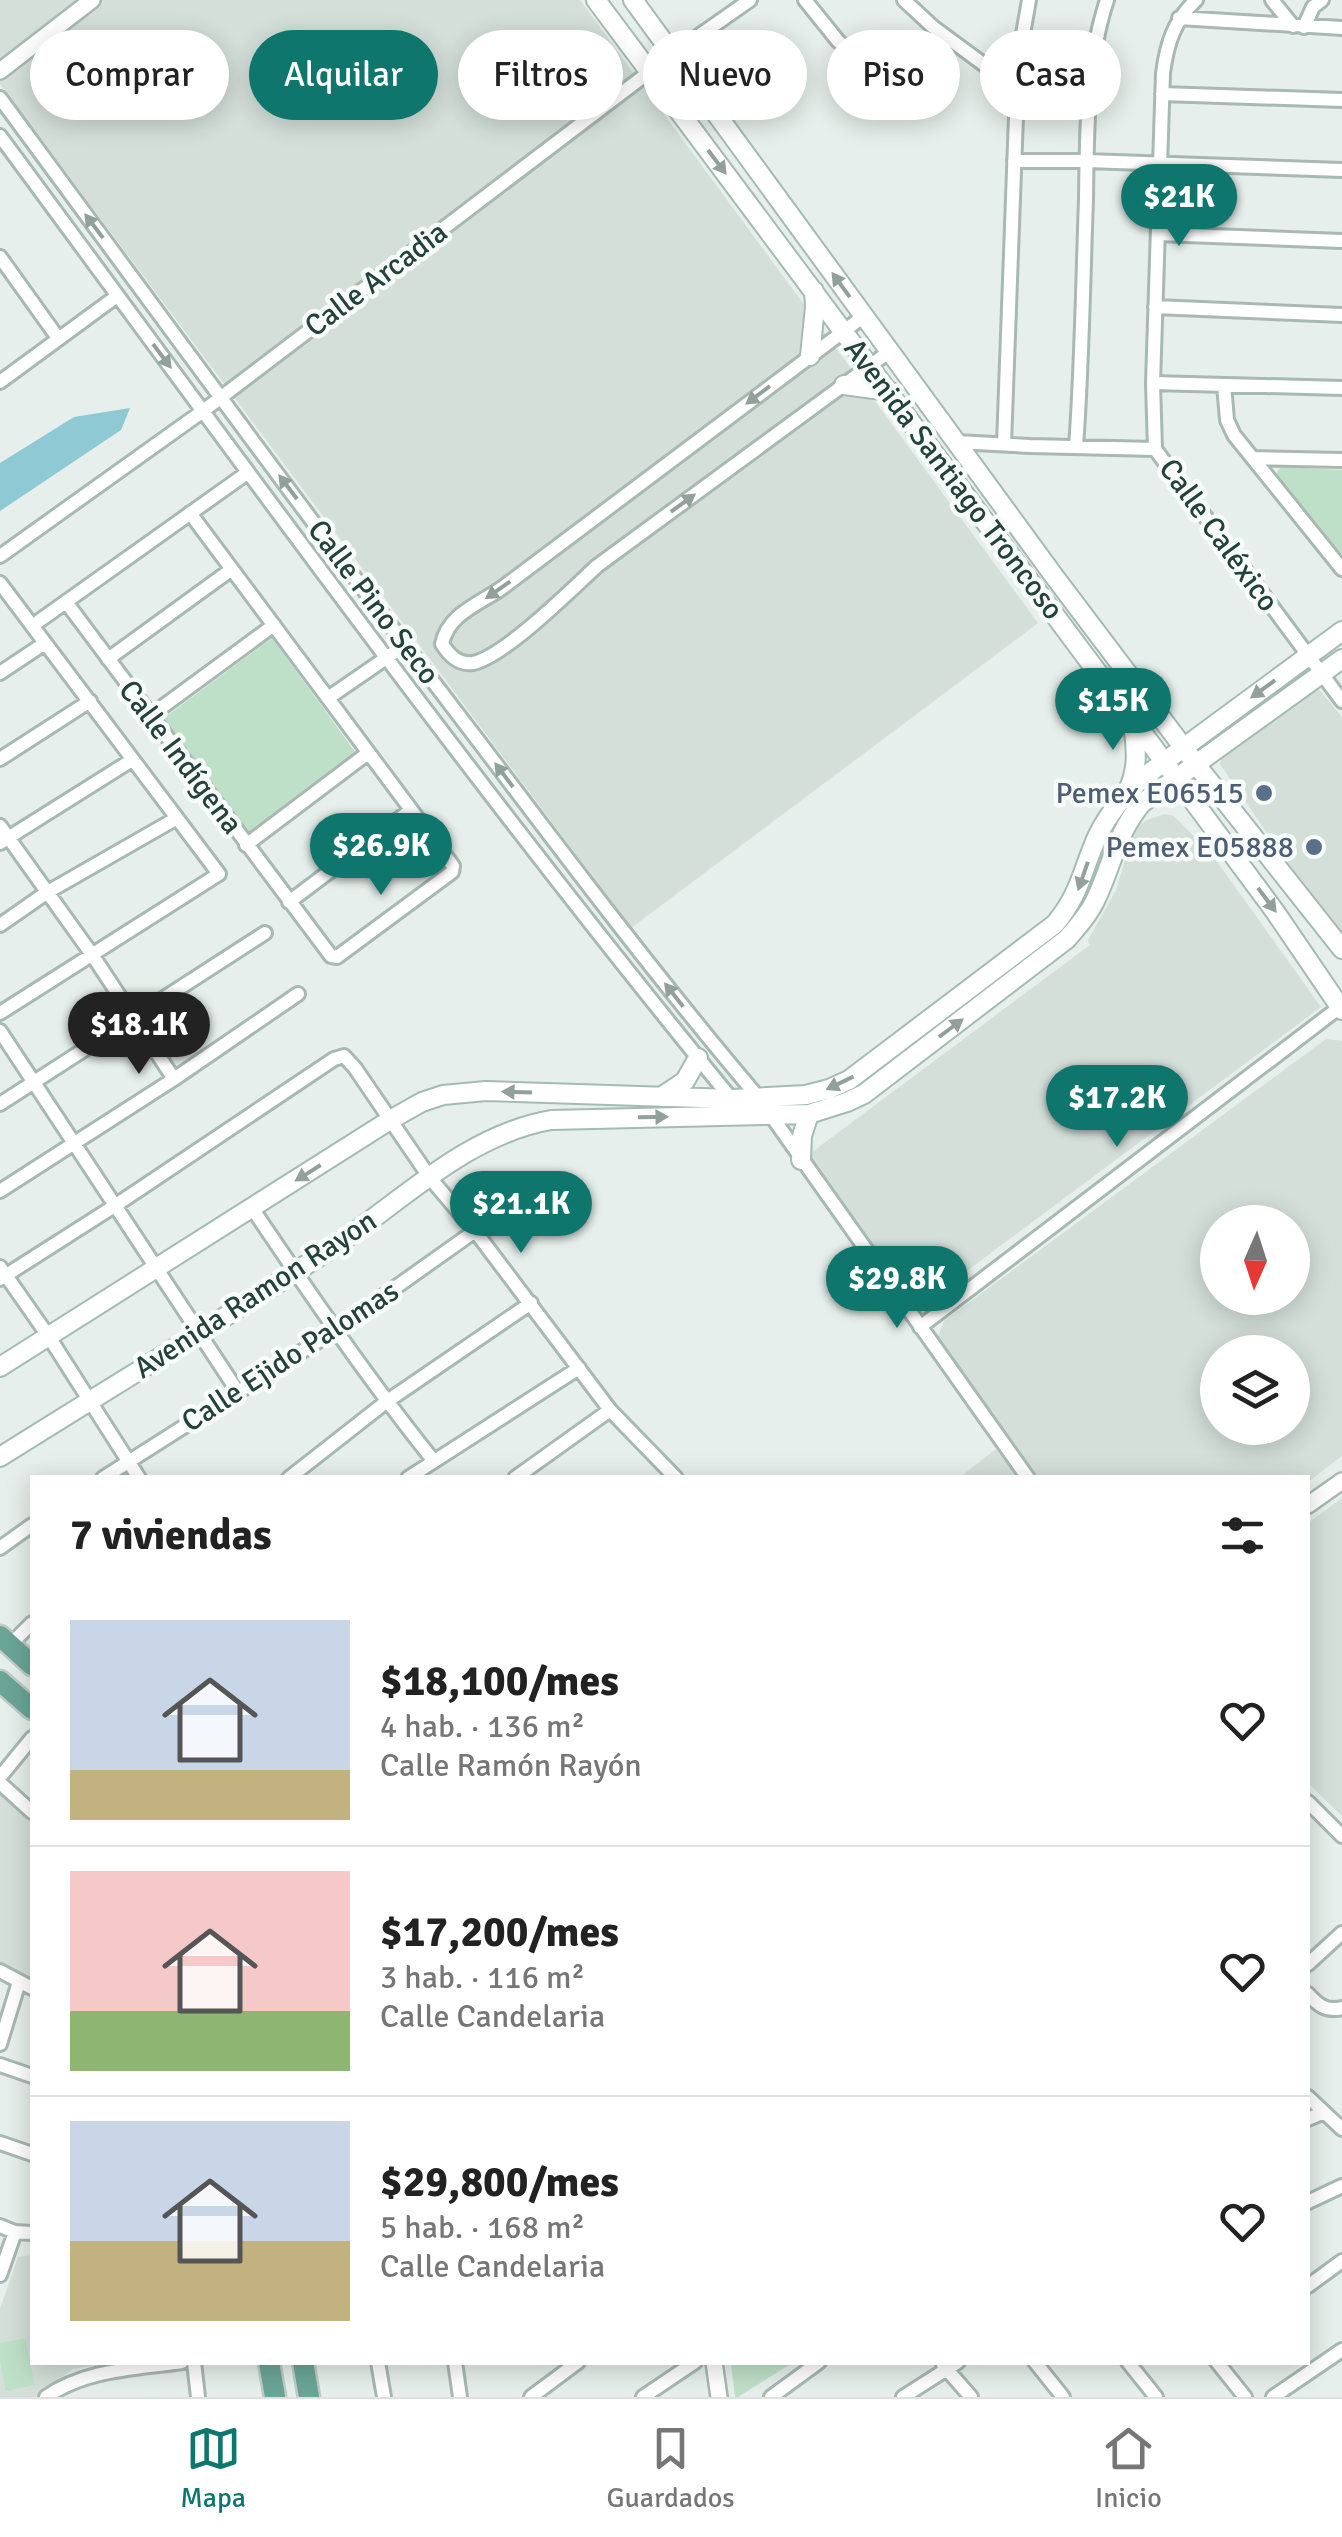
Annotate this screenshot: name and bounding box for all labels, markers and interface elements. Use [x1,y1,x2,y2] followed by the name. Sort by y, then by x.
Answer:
[30,30,229,120] chip: Comprar
[249,30,438,120] chip: Alquilar
[458,30,623,120] chip: Filtros
[643,30,807,120] chip: Nuevo
[827,30,960,120] chip: Piso
[980,30,1121,120] chip: Casa
[707,149,727,175] one-way arrow
[1120,164,1238,249] pin: $21K
[1143,177,1215,216] text: $21K
[85,213,105,239] one-way arrow
[298,214,455,345] street label: Calle Arcadia
[832,272,851,298] one-way arrow
[836,331,1071,627] street label: Avenida Santiago Troncoso
[151,343,171,369] one-way arrow
[745,385,771,405] one-way arrow
[1151,452,1286,619] street label: Calle Caléxico
[278,474,298,500] one-way arrow
[669,493,696,513] one-way arrow
[300,513,448,692] street label: Calle Pino Seco
[485,580,511,600] one-way arrow
[1054,668,1172,753] pin: $15K
[111,673,251,842] street label: Calle Indígena
[1250,678,1276,698] one-way arrow
[1077,681,1149,720] text: $15K
[494,762,514,788] one-way arrow
[1055,775,1244,812] place label: Pemex E06515
[1253,782,1275,804] marker: Pemex E06515
[300,813,462,898] pin: $26.9K
[332,826,430,865] text: $26.9K
[1105,829,1294,866] place label: Pemex E05888
[1303,836,1325,858] marker: Pemex E05888
[1075,861,1090,891] one-way arrow
[1256,887,1276,913] one-way arrow
[664,982,685,1008] one-way arrow
[58,992,220,1077] pin: $18.1K
[90,1005,188,1044] text: $18.1K
[938,1018,964,1038] one-way arrow
[1036,1065,1198,1150] pin: $17.2K
[825,1074,854,1091] one-way arrow
[1068,1078,1166,1117] text: $17.2K
[501,1084,533,1100] one-way arrow
[637,1109,669,1125] one-way arrow
[295,1163,322,1182] one-way arrow
[440,1171,602,1256] pin: $21.1K
[472,1184,570,1223] text: $21.1K
[127,1202,384,1387] street label: Avenida Ramon Rayon
[1200,1205,1310,1315] north arrow
[1200,1205,1310,1445] map controls
[816,1246,978,1331] pin: $29.8K
[848,1259,946,1298] text: $29.8K
[175,1272,406,1440] street label: Calle Ejido Palomas
[1200,1335,1310,1445] button: layers
[1215,1508,1270,1563] icon: filters
[70,1510,272,1561] text: 7 viviendas
[380,1656,619,1707] text: $18,100/mes
[150,1660,270,1780] icon: home
[1215,1693,1270,1748] icon: heart
[380,1707,585,1746] text: 4 hab. · 136 m²
[380,1746,642,1785] text: Calle Ramón Rayón
[380,1907,619,1958] text: $17,200/mes
[150,1911,270,2031] icon: home
[1215,1944,1270,1999] icon: heart
[380,1958,585,1997] text: 3 hab. · 116 m²
[380,1997,605,2036] text: Calle Candelaria
[380,2157,619,2208] text: $29,800/mes
[150,2161,270,2281] icon: home
[1215,2194,1270,2249] icon: heart
[380,2208,585,2247] text: 5 hab. · 168 m²
[380,2247,605,2286] text: Calle Candelaria
[180,2421,246,2515] tab: Mapa
[606,2421,735,2515] tab: Guardados
[1095,2421,1162,2515] tab: Inicio

